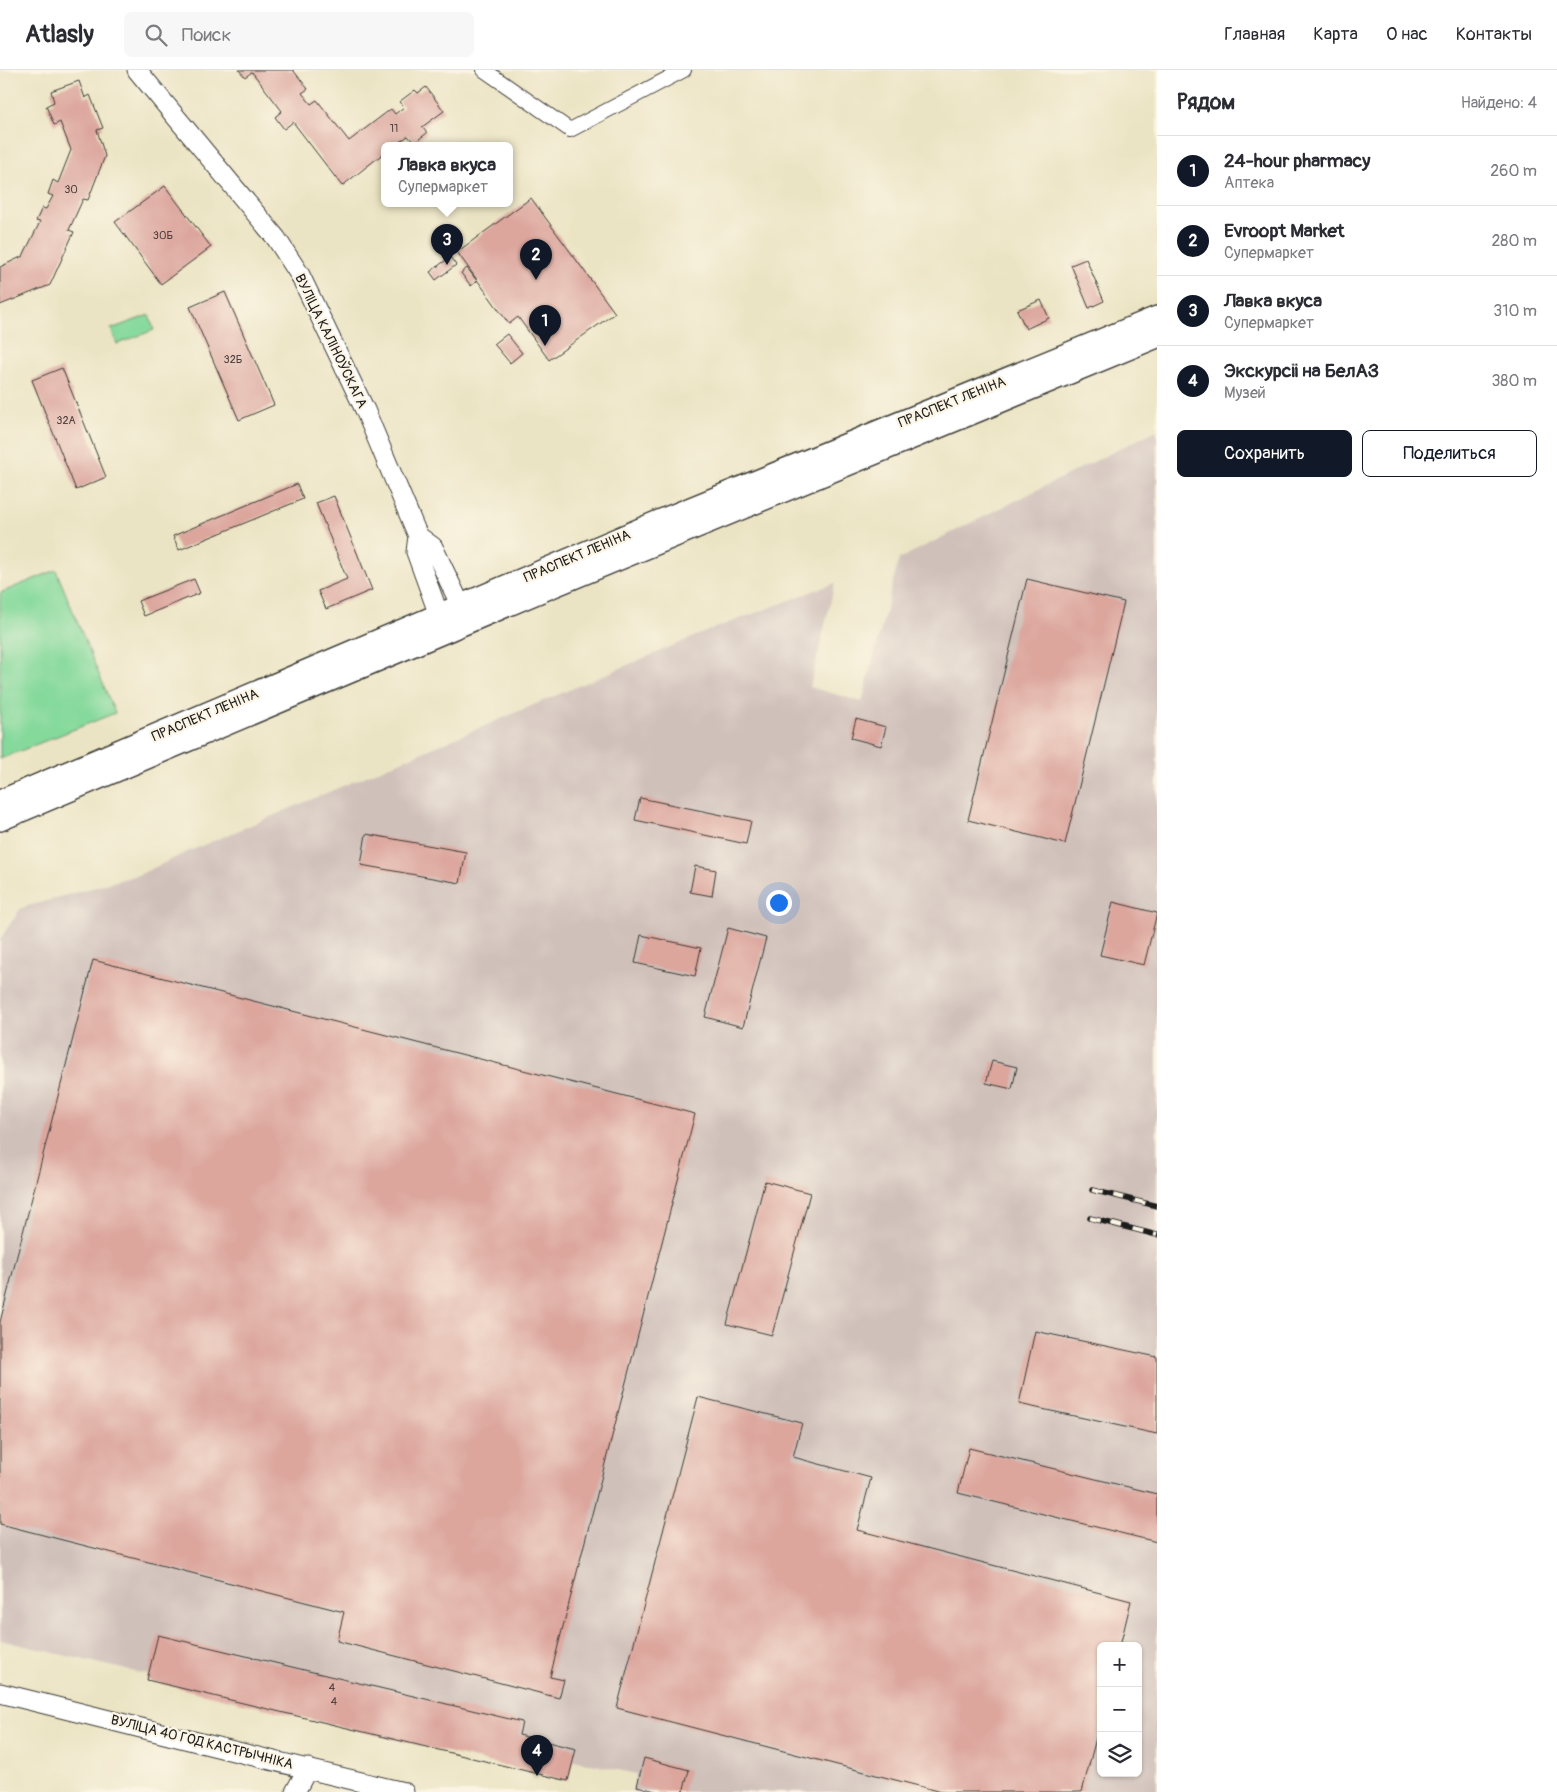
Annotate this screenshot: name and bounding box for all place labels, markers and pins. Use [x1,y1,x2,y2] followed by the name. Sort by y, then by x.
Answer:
[431,224,463,265] pin: 3
[520,239,552,280] pin: 2
[529,305,561,346] pin: 1
[521,1735,553,1776] pin: 4

